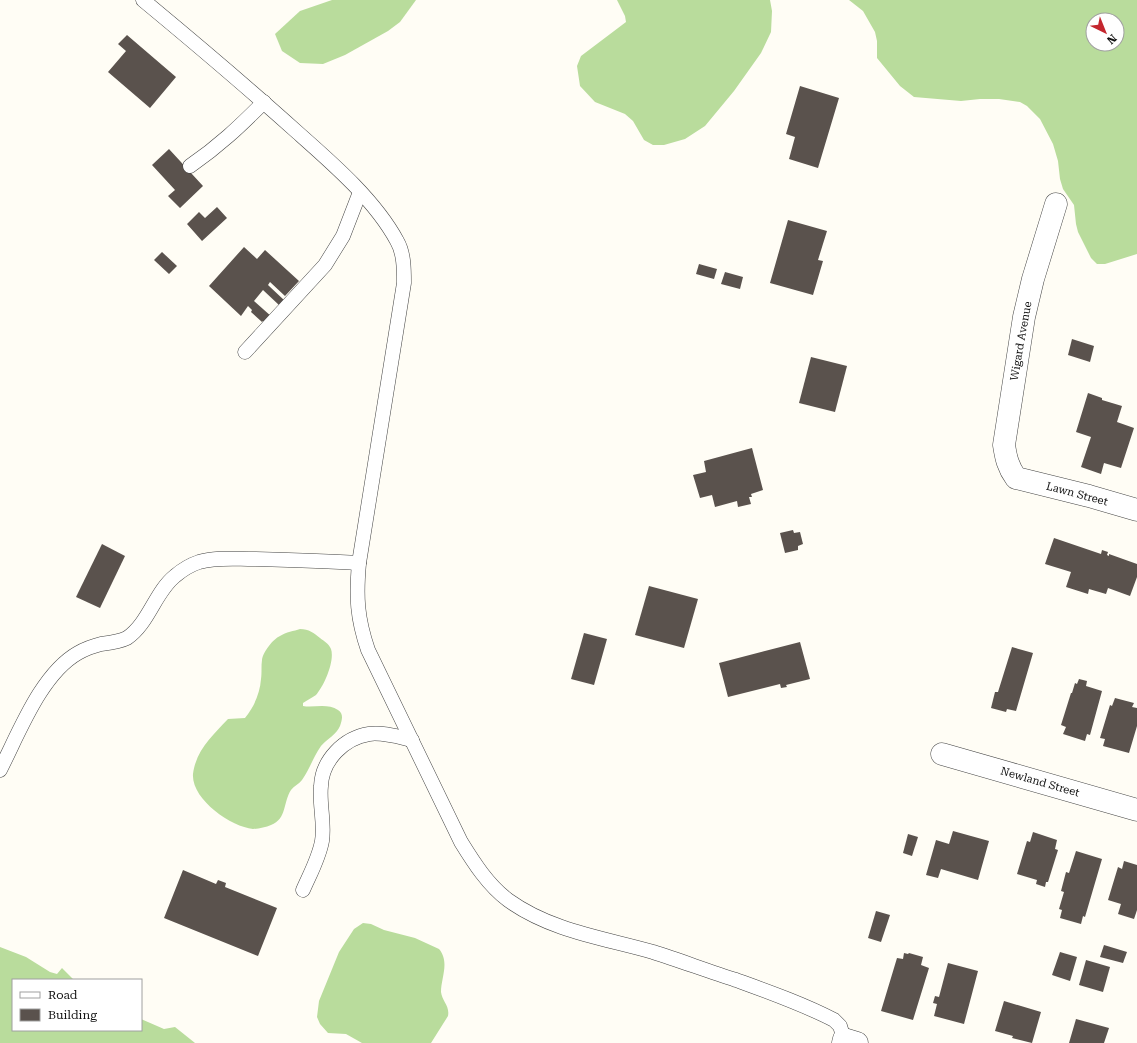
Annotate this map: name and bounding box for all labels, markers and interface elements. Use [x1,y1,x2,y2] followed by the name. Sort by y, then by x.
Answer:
[1085,12,1125,52] north arrow
[1104,31,1119,47] text: N
[1008,300,1034,382] street label: Wigard Avenue
[1045,480,1109,508] street label: Lawn Street
[999,765,1081,799] street label: Newland Street
[12,979,142,1031] legend
[48,988,78,1002] text: Road
[48,1008,97,1022] text: Building

